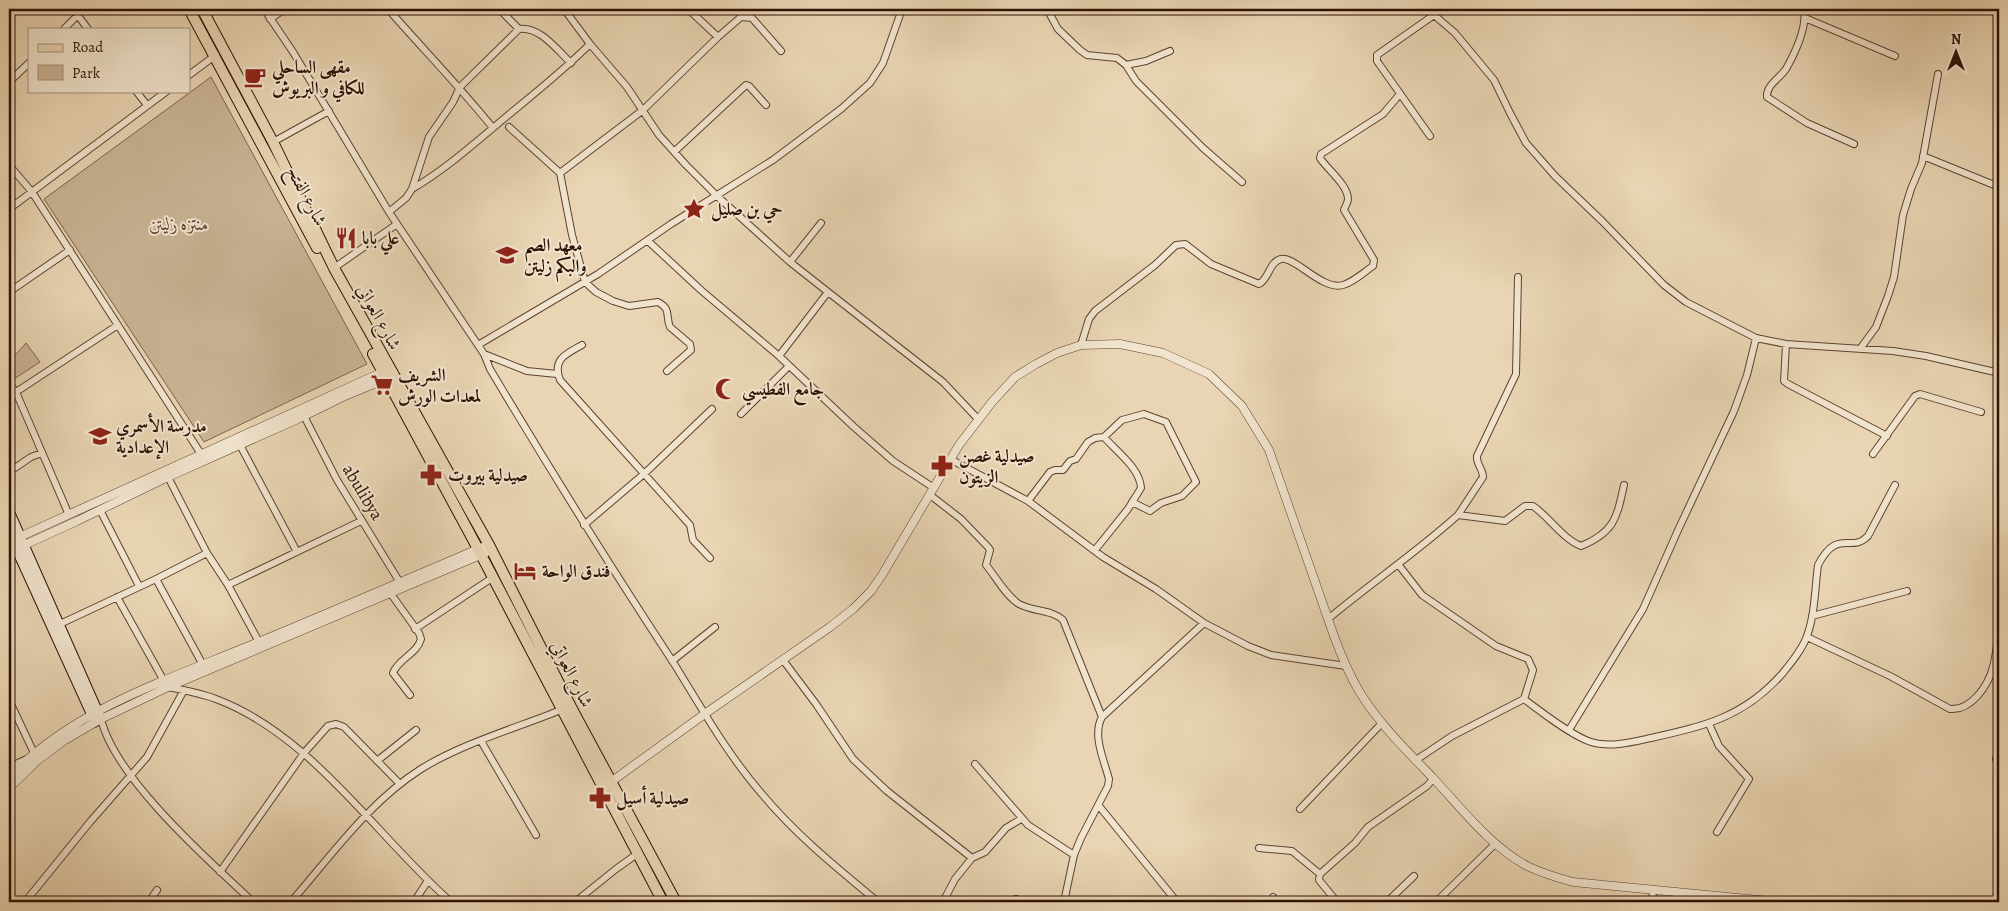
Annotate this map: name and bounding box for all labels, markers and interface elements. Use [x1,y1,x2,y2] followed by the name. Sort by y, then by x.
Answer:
[28,28,190,92] legend
[1930,28,1980,78] north arrow
[1951,30,1961,49] text: N
[72,37,104,57] text: Road
[271,55,365,103] place label: مقهى الساحلي للكافي و البريوش
[72,63,101,83] text: Park
[242,64,268,90] cafe icon: مقهى الساحلي للكافي و البريوش
[278,162,333,232] street label: شارع الفتح
[681,196,707,222] place icon: حي بن صليل
[711,197,783,224] place label: حي بن صليل
[149,212,209,236] park label: منتزه زليتن
[333,225,359,251] restaurant icon: علي بابا
[362,226,399,256] place label: علي بابا
[524,233,587,283] place label: معهد الصم والبكم زليتن
[494,242,520,268] school or university icon: معهد الصم والبكم زليتن
[348,280,407,356] street label: شارع العواتي
[398,363,481,408] place label: الشريف لمعدات الورش
[369,372,395,398] supermarket icon: الشريف لمعدات الورش
[713,376,739,402] mosque icon: جامع الفطيسي
[742,377,824,406] place label: جامع الفطيسي
[116,412,207,460] place label: مدرسة الأسمري الإعدادية
[87,423,113,449] school or university icon: مدرسة الأسمري الإعدادية
[959,444,1035,489] place label: صيدلية غصن الزيتون
[929,453,955,479] pharmacy icon: صيدلية غصن الزيتون
[337,459,389,525] street label: abulibya
[418,462,444,488] pharmacy icon: صيدلية بيروت
[448,463,528,487] place label: صيدلية بيروت
[512,558,538,584] hotel icon: فندق الواحة
[542,559,611,583] place label: فندق الواحة
[542,637,599,713] street label: شارع العواتي
[587,785,613,811] pharmacy icon: صيدلية أسيل
[616,785,689,811] place label: صيدلية أسيل

